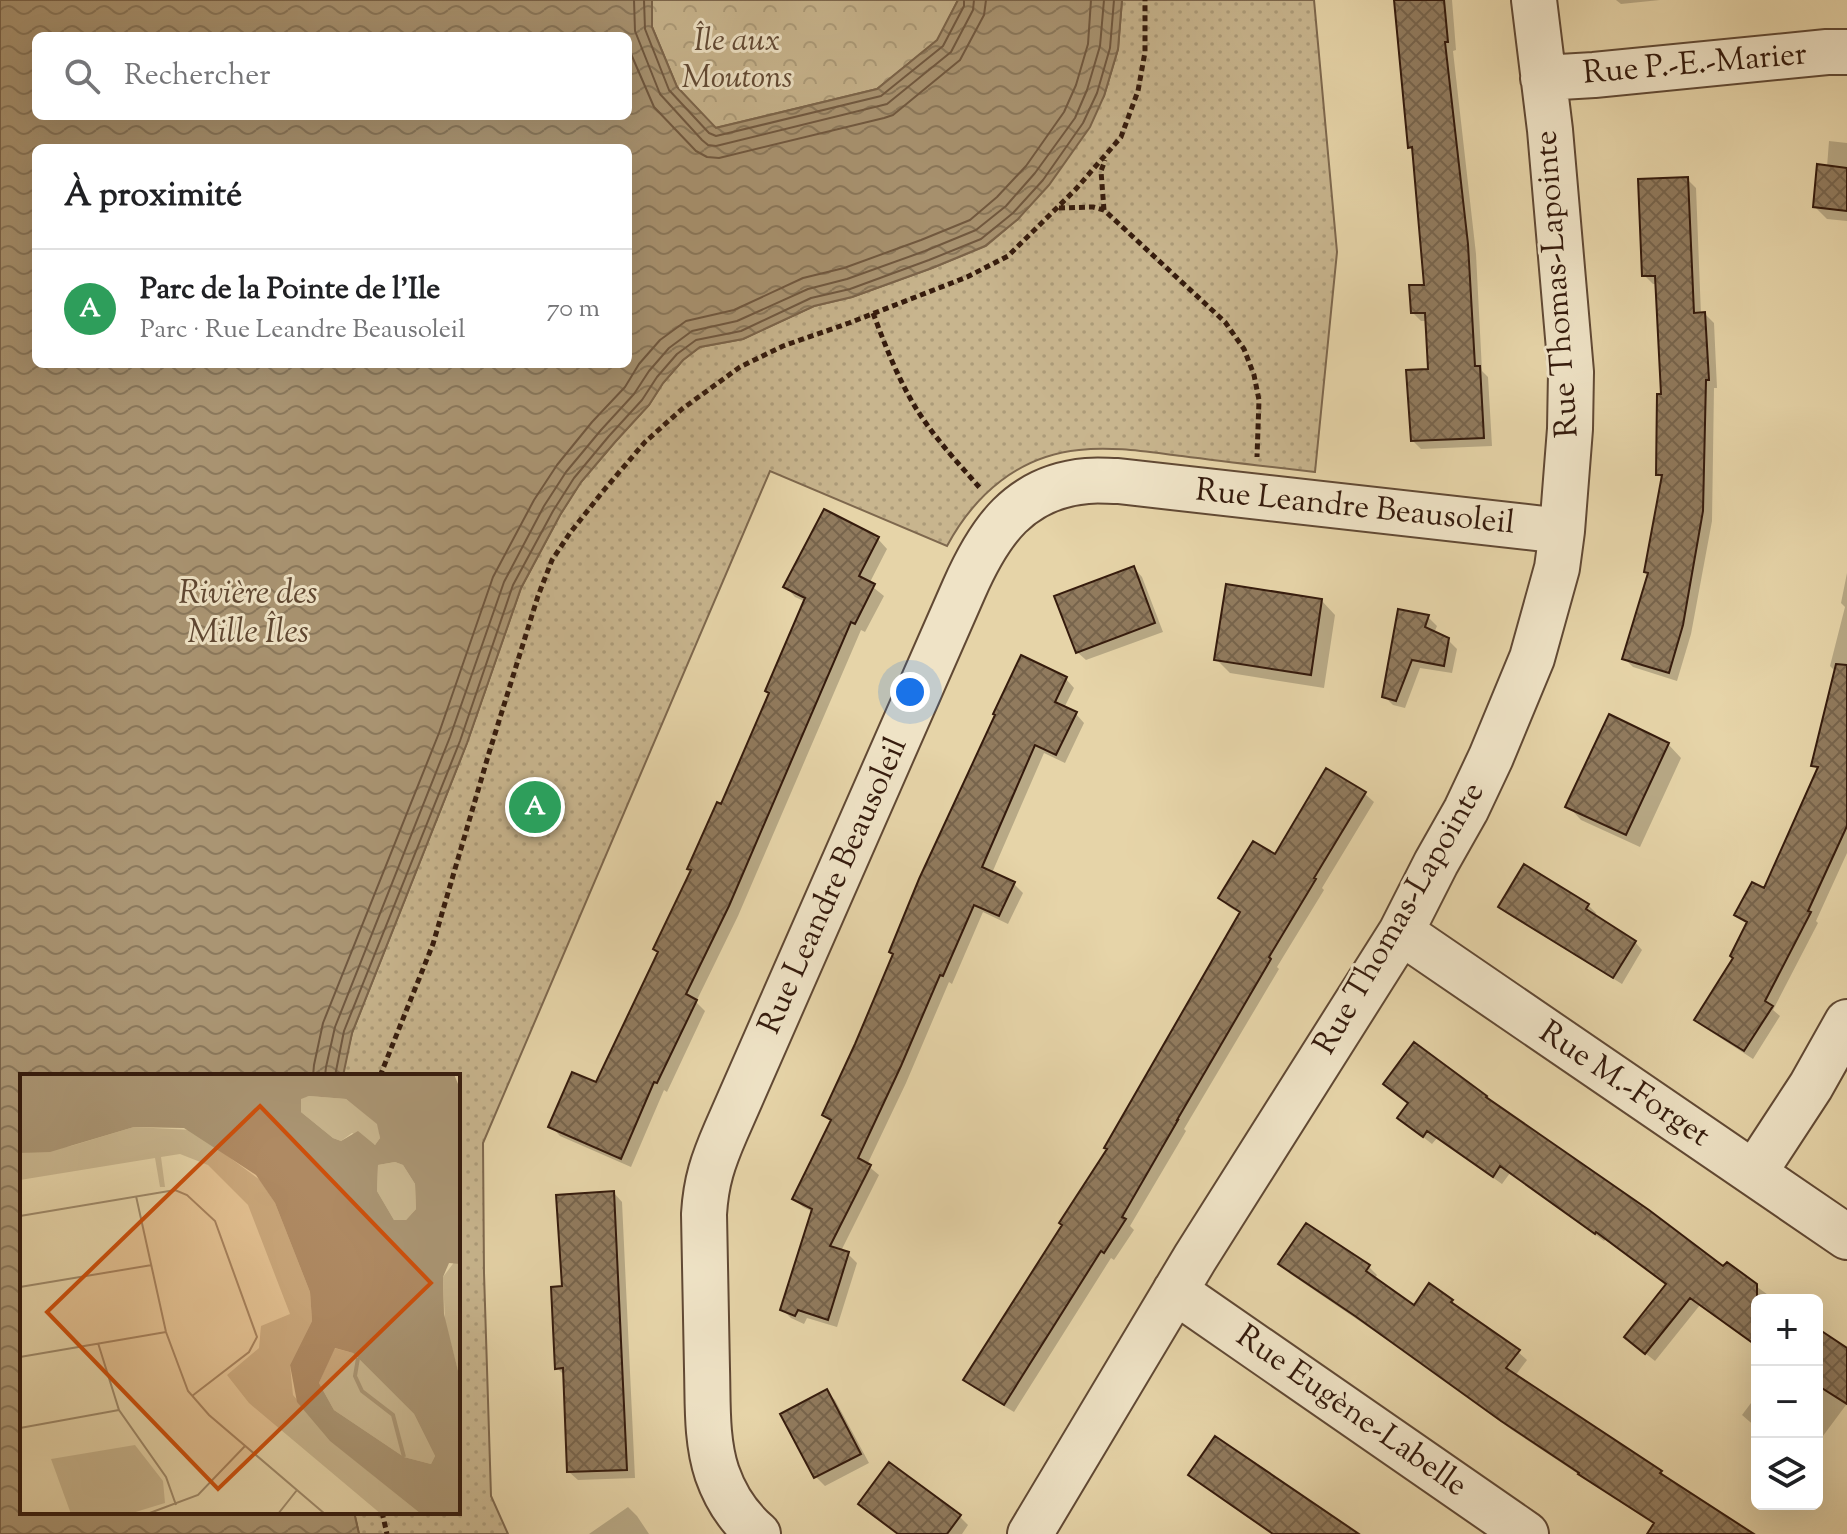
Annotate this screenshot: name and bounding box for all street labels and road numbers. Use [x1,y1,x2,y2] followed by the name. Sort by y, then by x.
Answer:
[1581,32,1809,98] street label: Rue P.-E.-Marier
[1524,129,1592,439] street label: Rue Thomas-Lapointe
[1193,468,1517,548] street label: Rue Leandre Beausoleil
[748,730,920,1042] street label: Rue Leandre Beausoleil
[1303,774,1497,1064] street label: Rue Thomas-Lapointe
[1529,1011,1719,1159] street label: Rue M.-Forget
[1226,1315,1476,1509] street label: Rue Eugène-Labelle

